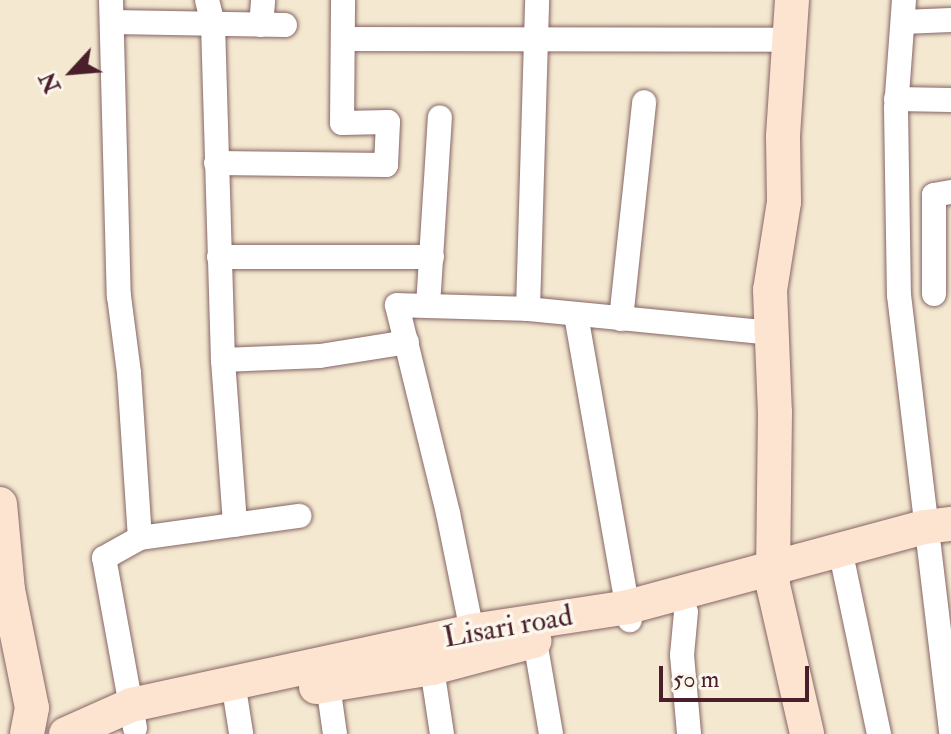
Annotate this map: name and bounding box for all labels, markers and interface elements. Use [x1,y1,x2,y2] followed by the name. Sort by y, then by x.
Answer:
[32,32,112,112] north arrow
[34,68,67,98] text: N
[441,598,575,656] street label: Lisari road
[663,650,813,700] scale bar
[673,664,719,695] text: 50 m

